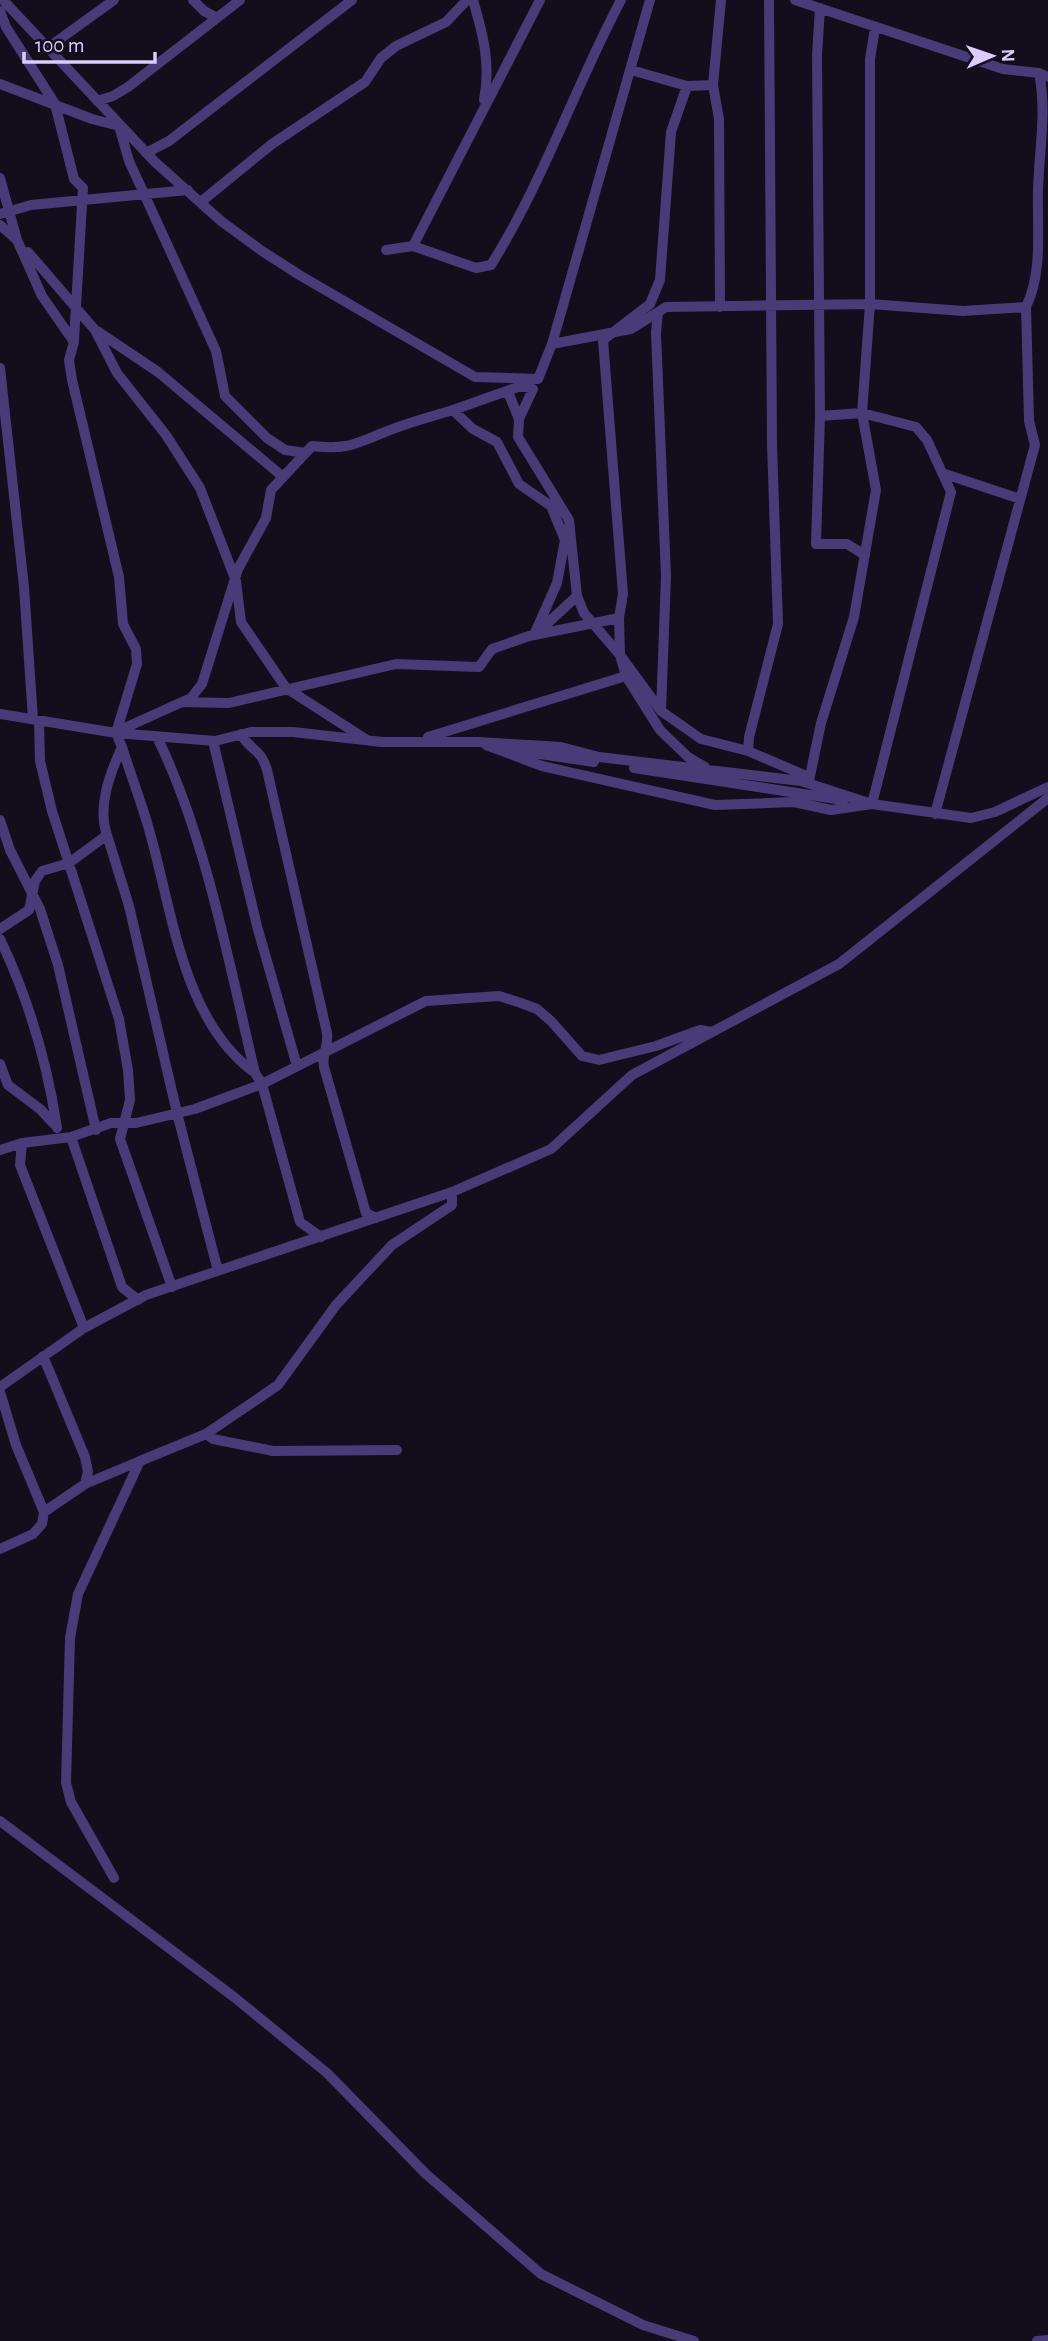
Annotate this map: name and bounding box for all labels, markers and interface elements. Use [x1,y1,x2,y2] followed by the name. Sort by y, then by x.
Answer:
[24,21,156,65] scale bar
[957,21,1027,91] north arrow
[35,35,85,56] text: 100 m
[998,49,1017,62] text: N

